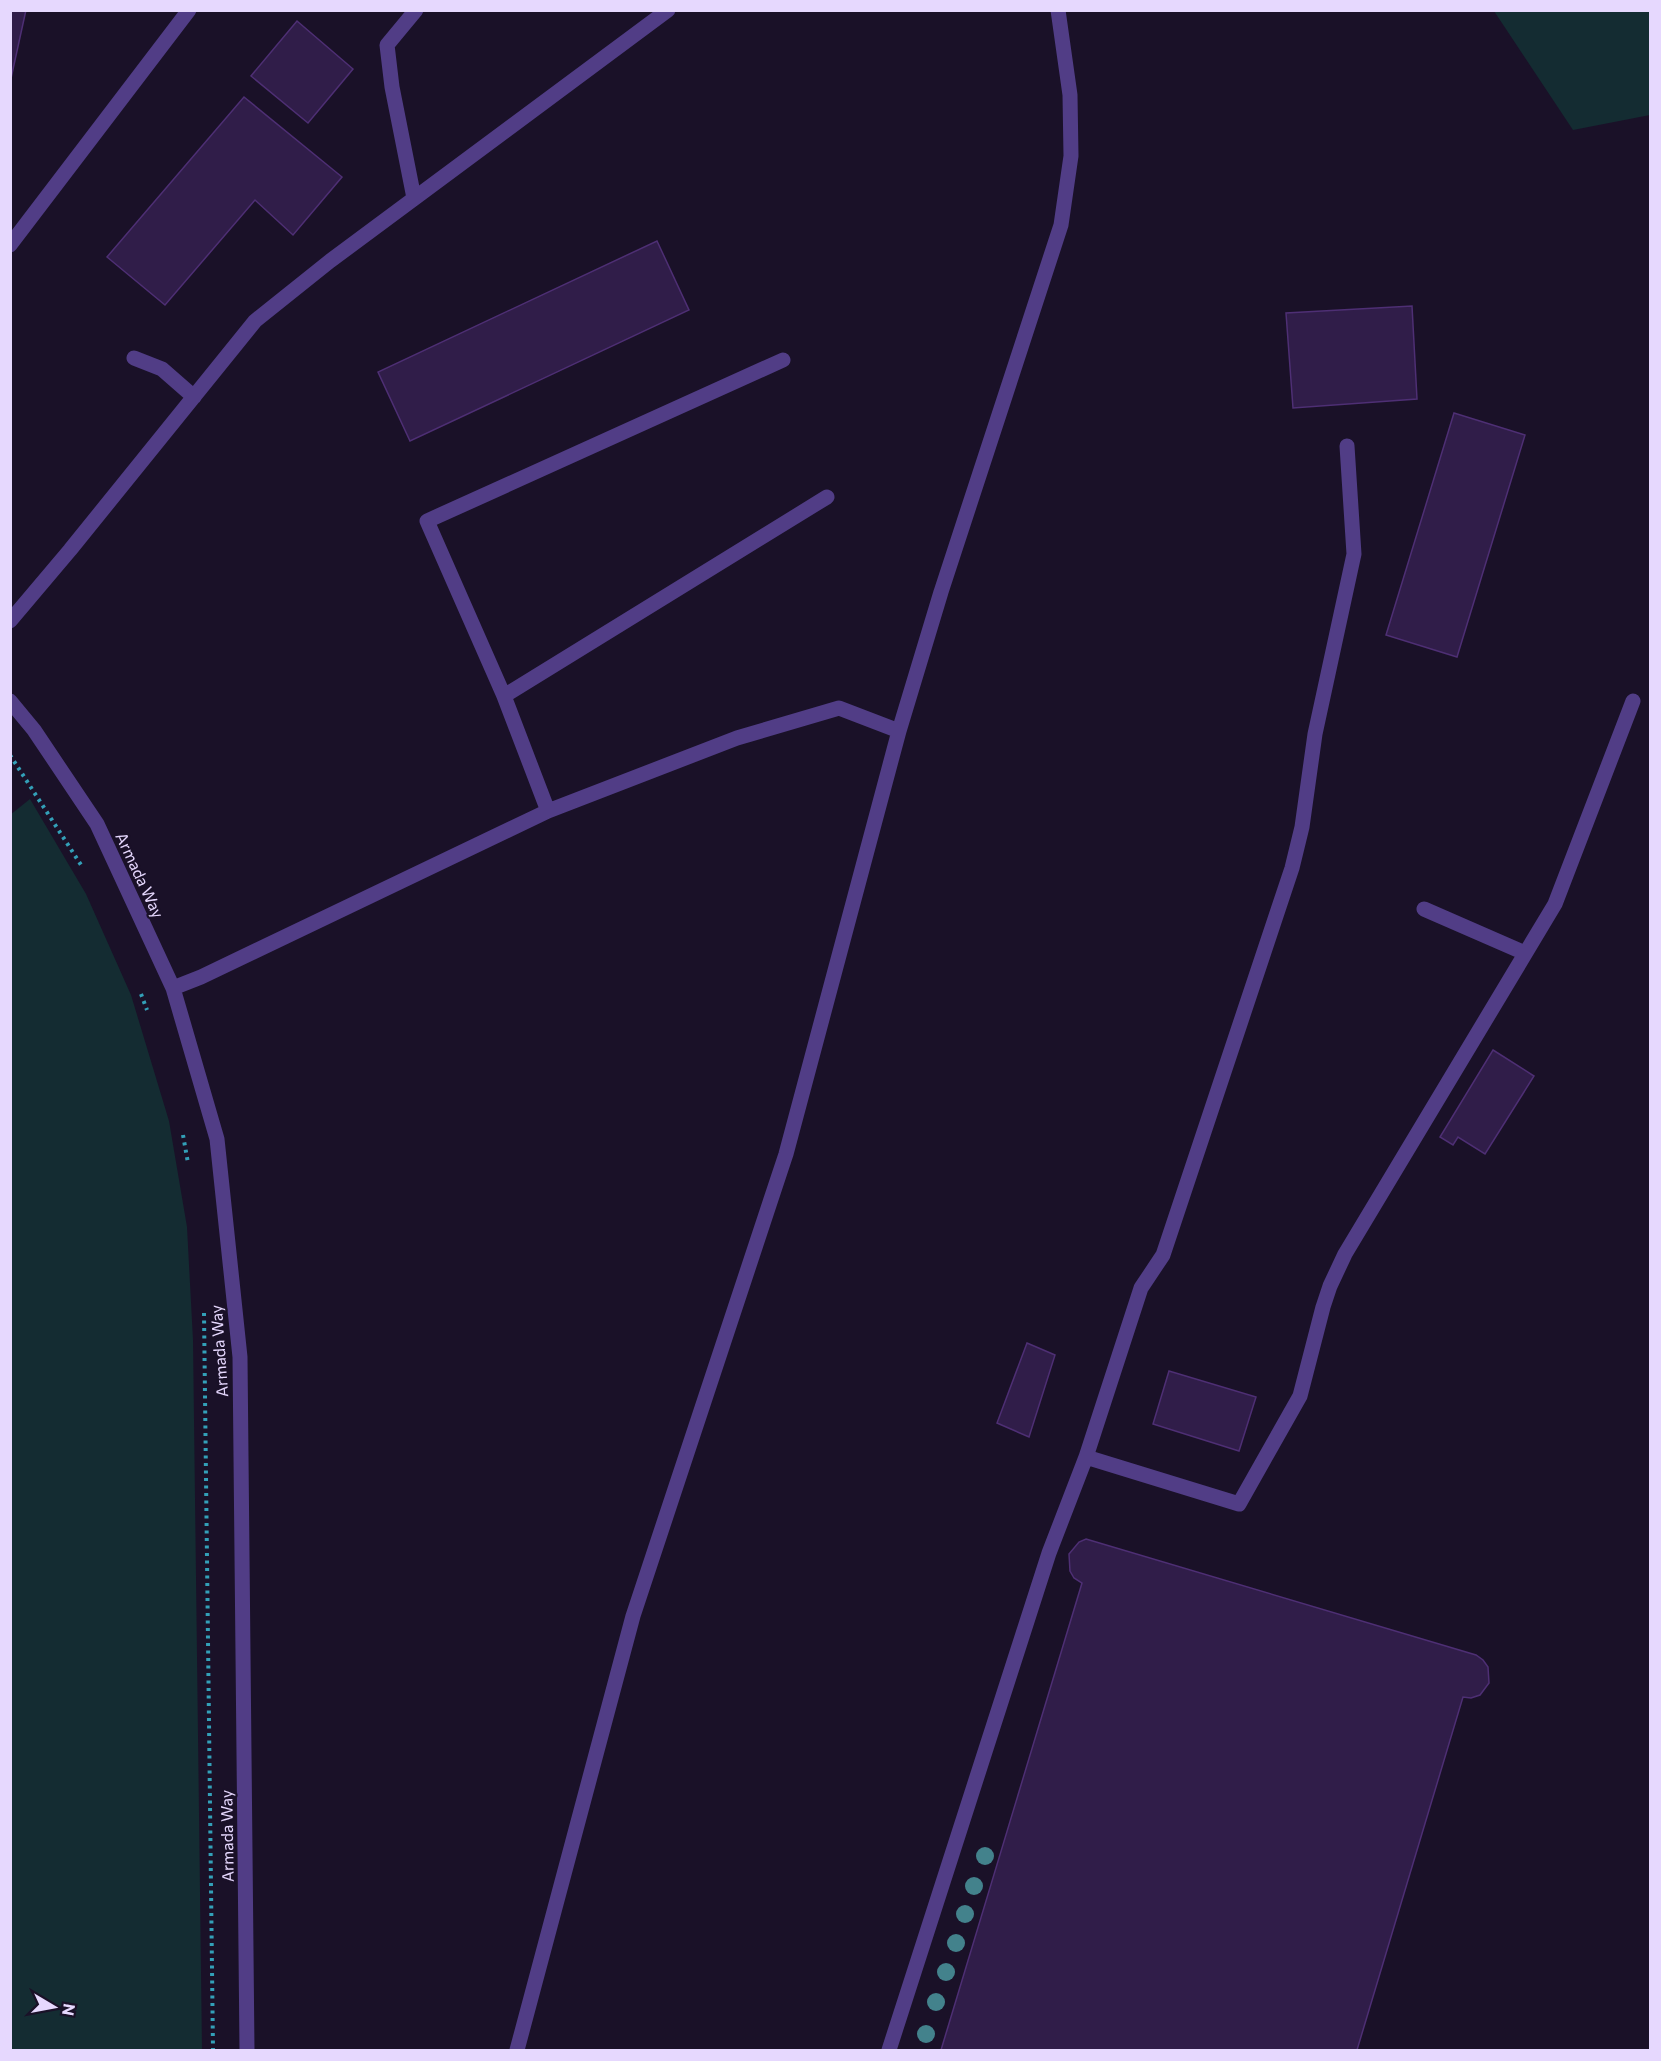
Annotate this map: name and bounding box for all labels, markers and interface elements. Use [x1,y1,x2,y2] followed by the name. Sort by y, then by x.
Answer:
[112,829,169,921] street label: Armada Way
[206,1304,231,1398] street label: Armada Way
[216,1790,237,1882] street label: Armada Way
[24,1977,84,2037] north arrow
[59,2002,80,2017] text: N

